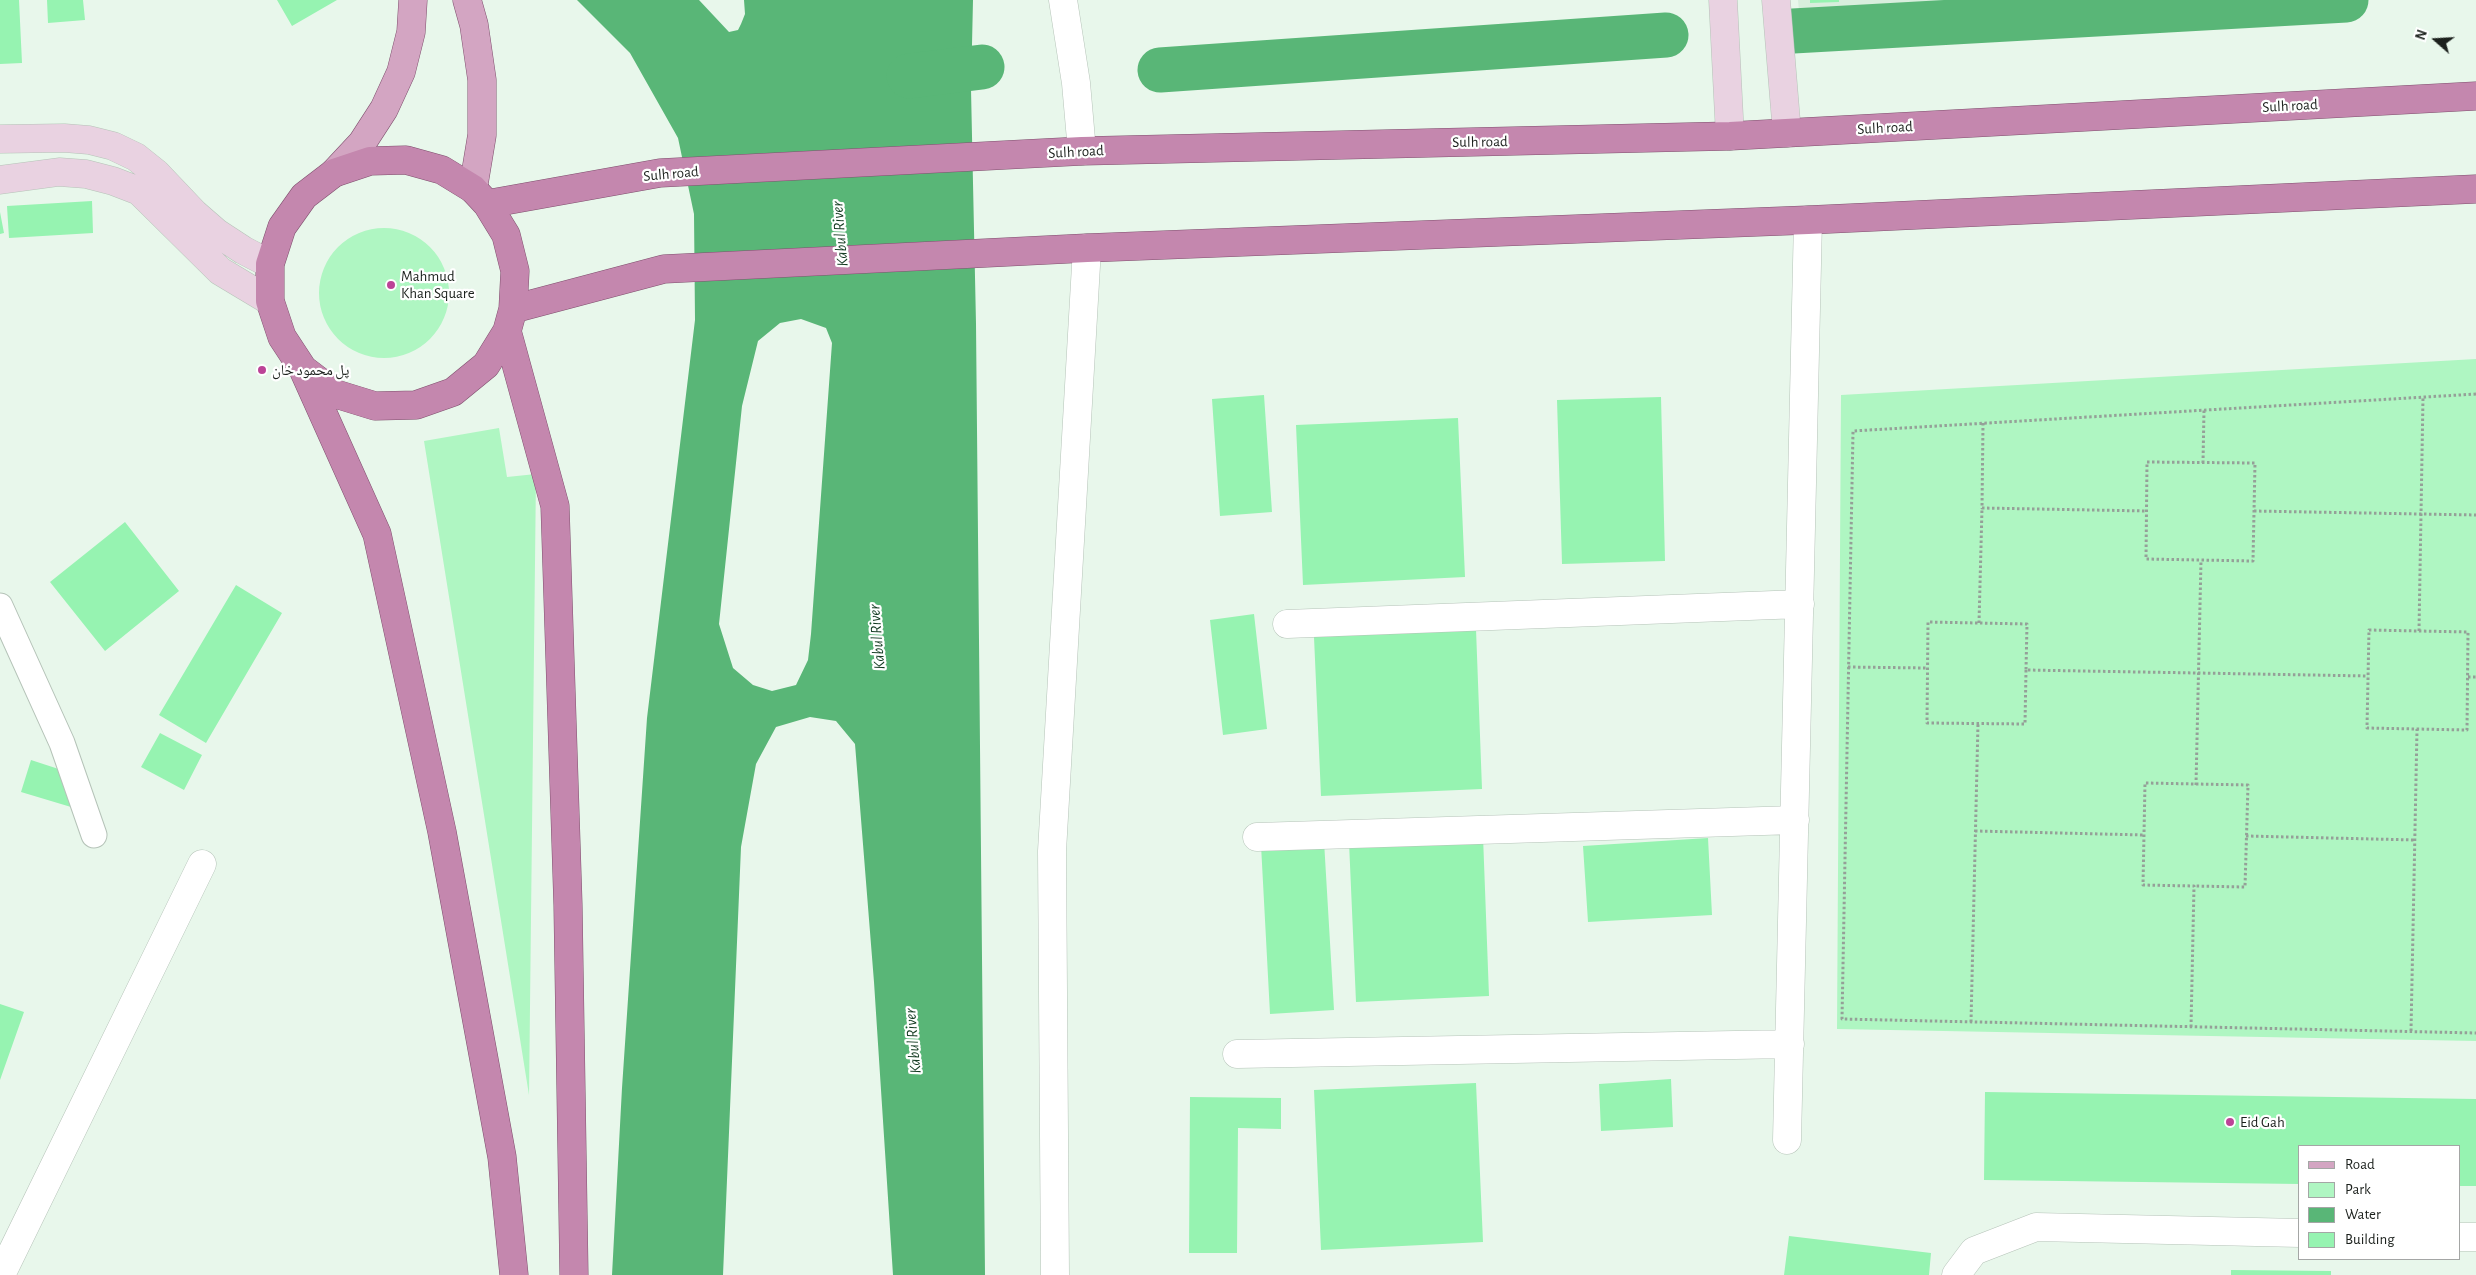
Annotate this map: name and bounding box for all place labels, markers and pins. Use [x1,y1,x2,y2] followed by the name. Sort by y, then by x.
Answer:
[401,267,475,302] place label: Mahmud Khan Square
[385,279,397,291] marker: Mahmud Khan Square
[272,361,349,379] place label: پل محمود خان
[256,364,268,376] marker: پل محمود خان
[2240,1113,2285,1131] place label: Eid Gah
[2224,1116,2236,1128] marker: Eid Gah

